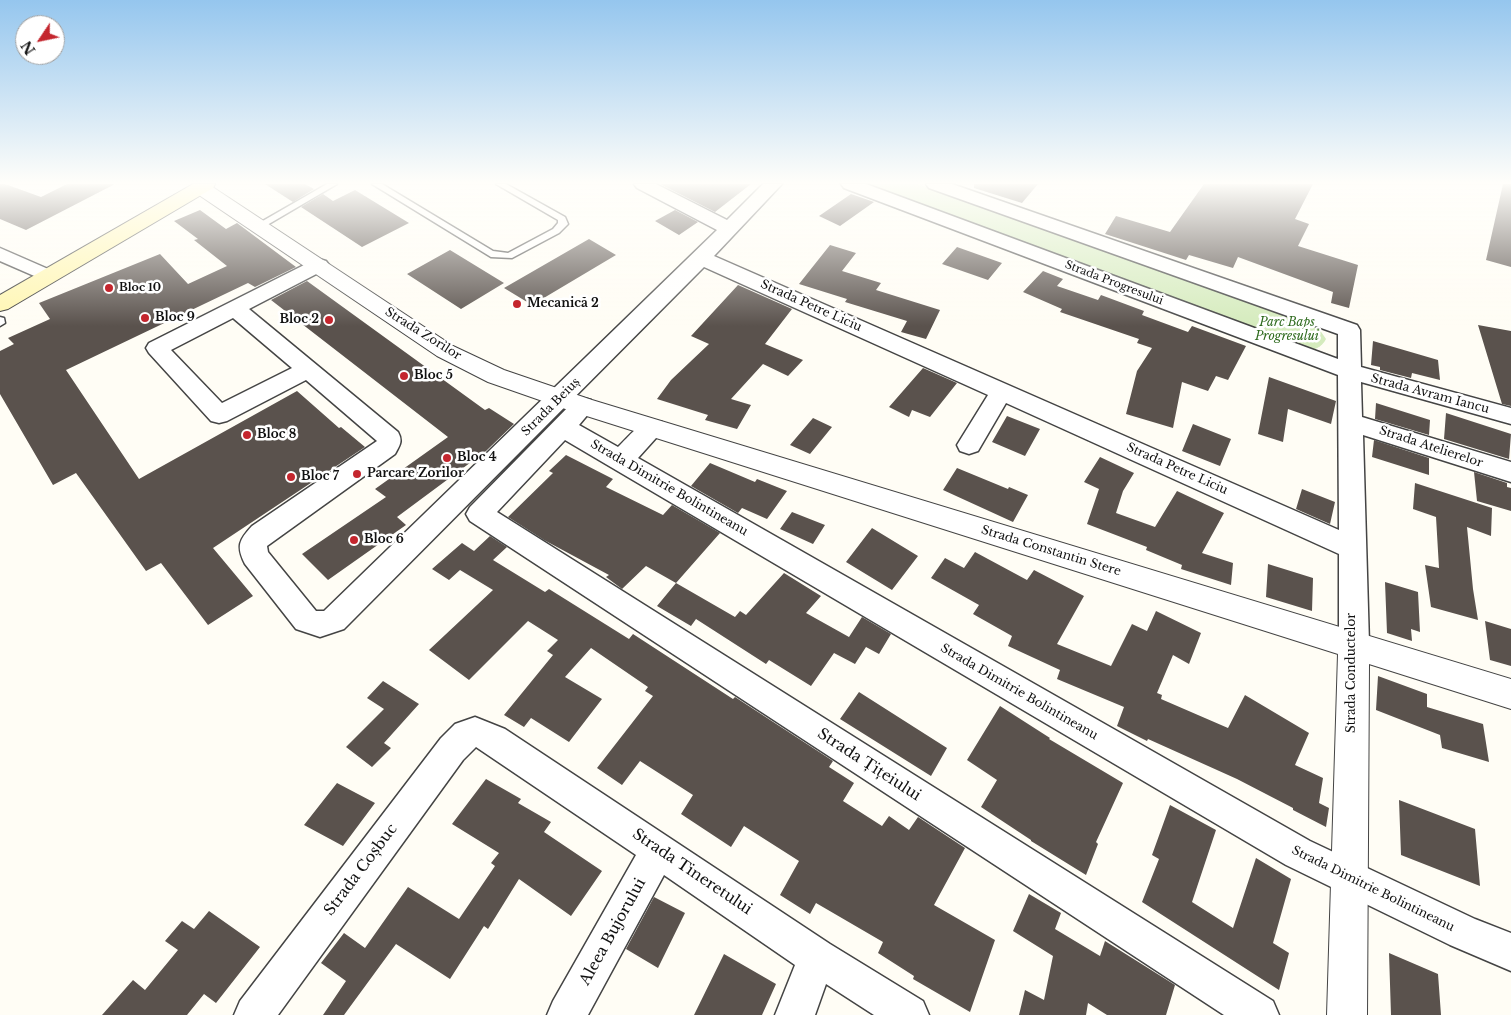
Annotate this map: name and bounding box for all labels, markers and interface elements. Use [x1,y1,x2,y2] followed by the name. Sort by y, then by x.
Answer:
[15,15,65,65] north arrow
[17,37,40,58] text: N
[1063,258,1165,308] street label: Strada Progresului
[758,277,864,335] street label: Strada Petre Liciu
[119,281,161,295] place label: Bloc 10
[103,282,115,294] marker: Bloc 10
[527,297,599,311] place label: Mecanică 2
[511,298,523,310] marker: Mecanică 2
[382,305,464,363] street label: Strada Zorilor
[155,311,195,325] place label: Bloc 9
[139,312,151,324] marker: Bloc 9
[280,313,319,327] place label: Bloc 2
[323,314,335,326] marker: Bloc 2
[1255,316,1319,344] park label: Parc Baps Progresului
[414,369,453,383] place label: Bloc 5
[398,370,410,382] marker: Bloc 5
[1369,371,1491,417] street label: Strada Avram Iancu
[519,375,583,439] street label: Strada Beiuș
[1377,423,1485,471] street label: Strada Atelierelor
[257,428,296,442] place label: Bloc 8
[241,429,253,441] marker: Bloc 8
[588,437,750,539] street label: Strada Dimitrie Bolintineanu
[1124,440,1230,498] street label: Strada Petre Liciu
[457,451,497,465] place label: Bloc 4
[441,452,453,464] marker: Bloc 4
[367,467,464,481] place label: Parcare Zorilor
[351,468,363,480] marker: Parcare Zorilor
[301,470,339,484] place label: Bloc 7
[285,471,297,483] marker: Bloc 7
[979,523,1123,579] street label: Strada Constantin Stere
[364,533,404,547] place label: Bloc 6
[348,534,360,546] marker: Bloc 6
[1345,613,1359,733] street label: Strada Conductelor
[938,641,1100,743] street label: Strada Dimitrie Bolintineanu
[814,725,924,805] street label: Strada Țițeiului
[321,821,401,919] street label: Strada Coșbuc
[629,825,755,919] street label: Strada Tineretului
[1289,843,1457,935] street label: Strada Dimitrie Bolintineanu
[576,875,650,989] street label: Aleea Bujorului

